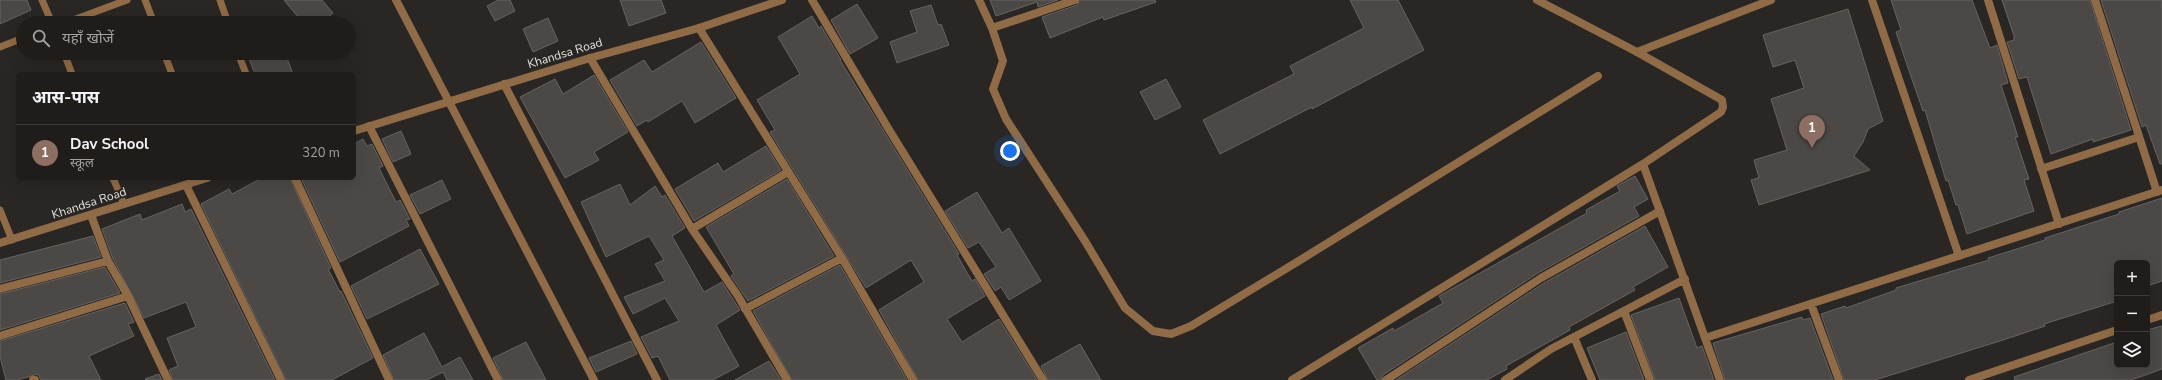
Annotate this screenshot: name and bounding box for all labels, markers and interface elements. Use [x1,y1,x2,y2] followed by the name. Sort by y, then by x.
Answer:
[16,16,356,60] search box
[30,27,52,49] icon: search
[62,28,114,48] text: यहाँ खोजें
[526,34,604,72] street label: Khandsa Road
[32,86,99,109] text: आस-पास
[1799,115,1825,148] pin: 1
[70,134,149,154] text: Dav School
[1000,141,1020,161] your location
[41,144,49,162] text: 1
[302,144,340,162] text: 320 m
[70,154,94,172] text: स्कूल
[50,183,128,223] street label: Khandsa Road
[2114,260,2150,368] map controls
[2114,260,2150,296] button: +
[2114,296,2150,332] button: −
[2114,332,2150,368] button: layers

